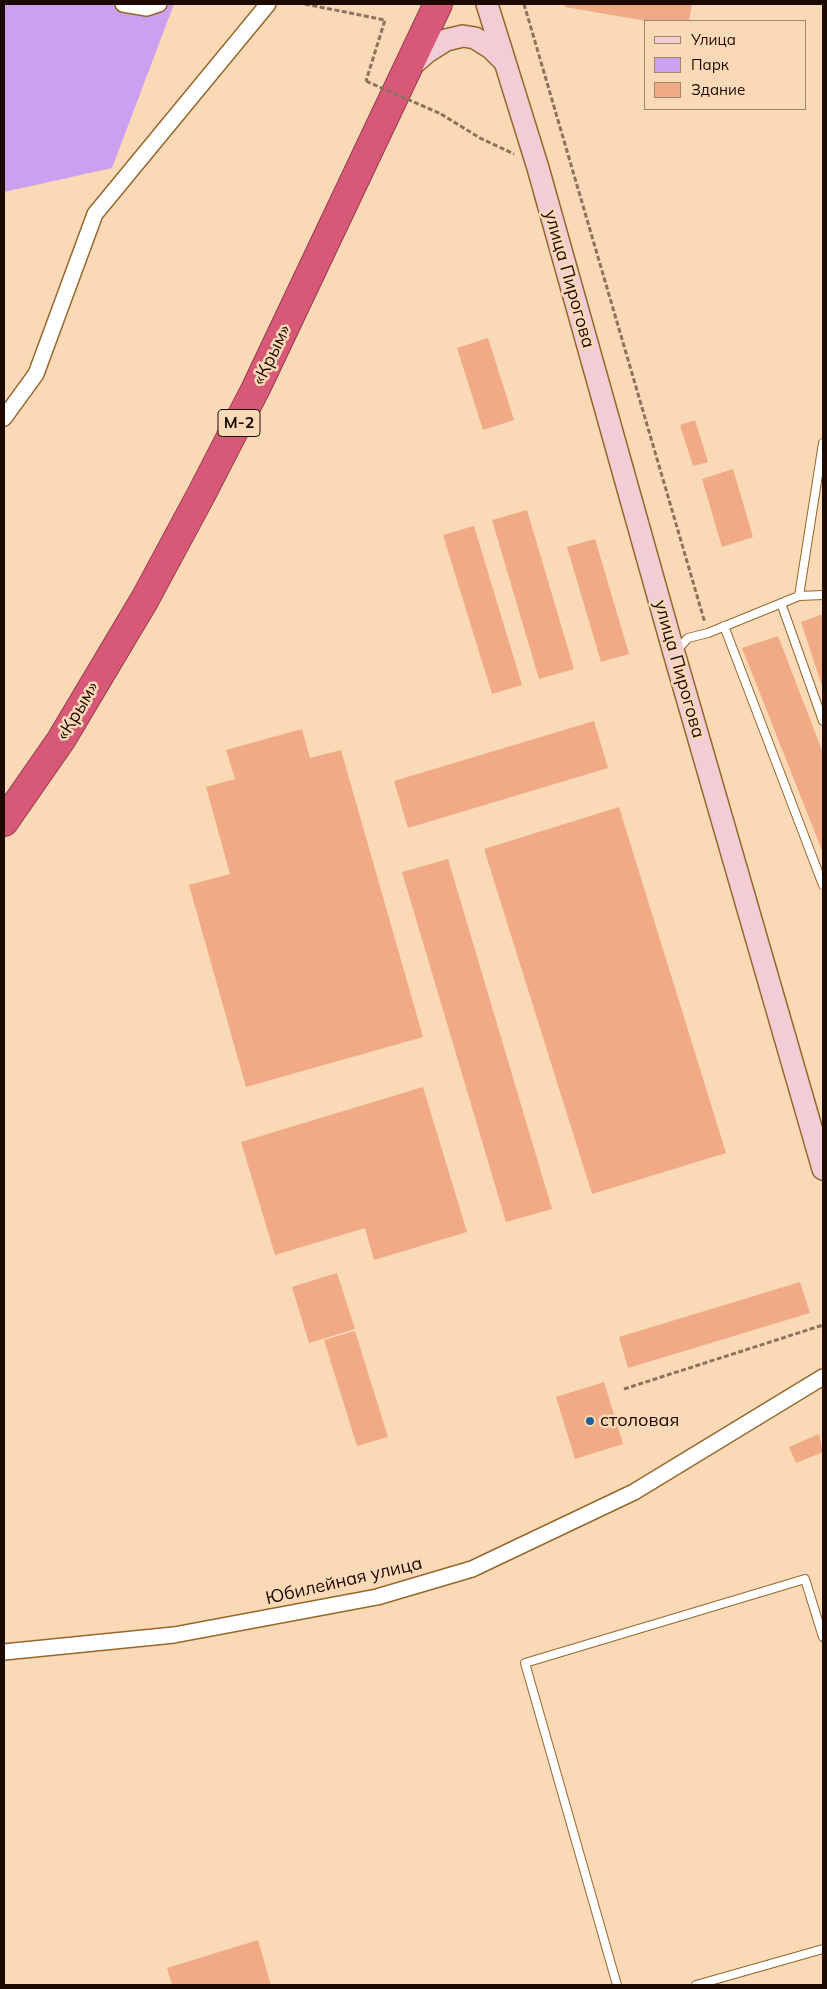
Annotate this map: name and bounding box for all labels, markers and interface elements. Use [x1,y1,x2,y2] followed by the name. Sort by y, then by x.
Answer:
[644,20,807,110] legend
[691,30,736,49] text: Улица
[691,55,729,74] text: Парк
[691,80,745,99] text: Здание
[539,208,599,350] street label: улица Пирогова
[248,321,296,389] street label: «Крым»
[218,409,260,436] road number: М-2
[649,598,709,740] street label: улица Пирогова
[52,678,104,744] street label: «Крым»
[600,1410,679,1432] place label: столовая
[584,1415,596,1427] marker: столовая
[264,1552,424,1610] street label: Юбилейная улица

